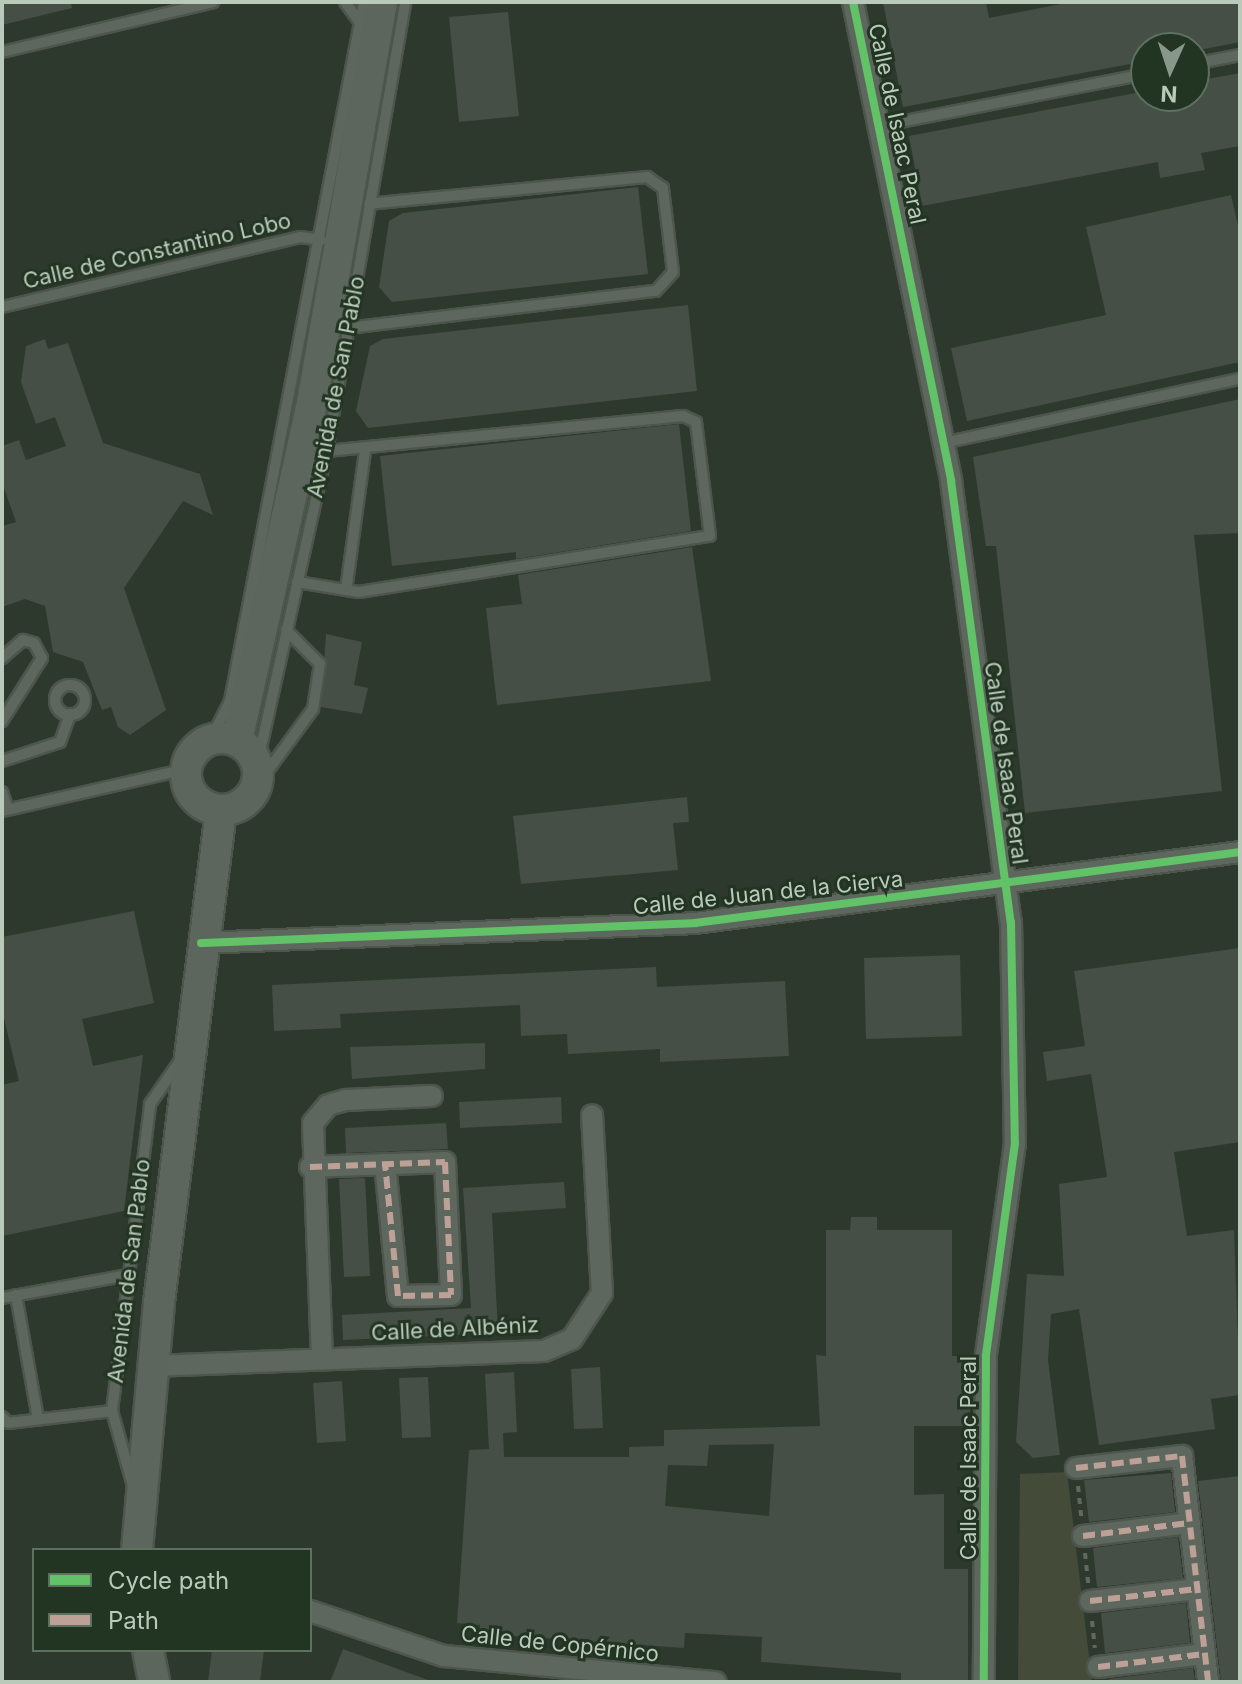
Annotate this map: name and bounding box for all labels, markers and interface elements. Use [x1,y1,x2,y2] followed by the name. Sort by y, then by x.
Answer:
[863,21,931,227] street label: Calle de Isaac Peral
[1130,32,1210,112] north arrow
[1160,81,1178,107] text: N
[20,207,294,295] street label: Calle de Constantino Lobo
[302,274,370,500] street label: Avenida de San Pablo
[979,660,1033,866] street label: Calle de Isaac Peral
[632,866,904,920] street label: Calle de Juan de la Cierva
[102,1158,156,1384] street label: Avenida de San Pablo
[370,1311,540,1347] street label: Calle de Albéniz
[956,1356,982,1560] street label: Calle de Isaac Peral
[32,1548,312,1652] legend
[108,1566,229,1595] text: Cycle path
[108,1606,159,1635] text: Path
[460,1620,660,1668] street label: Calle de Copérnico

